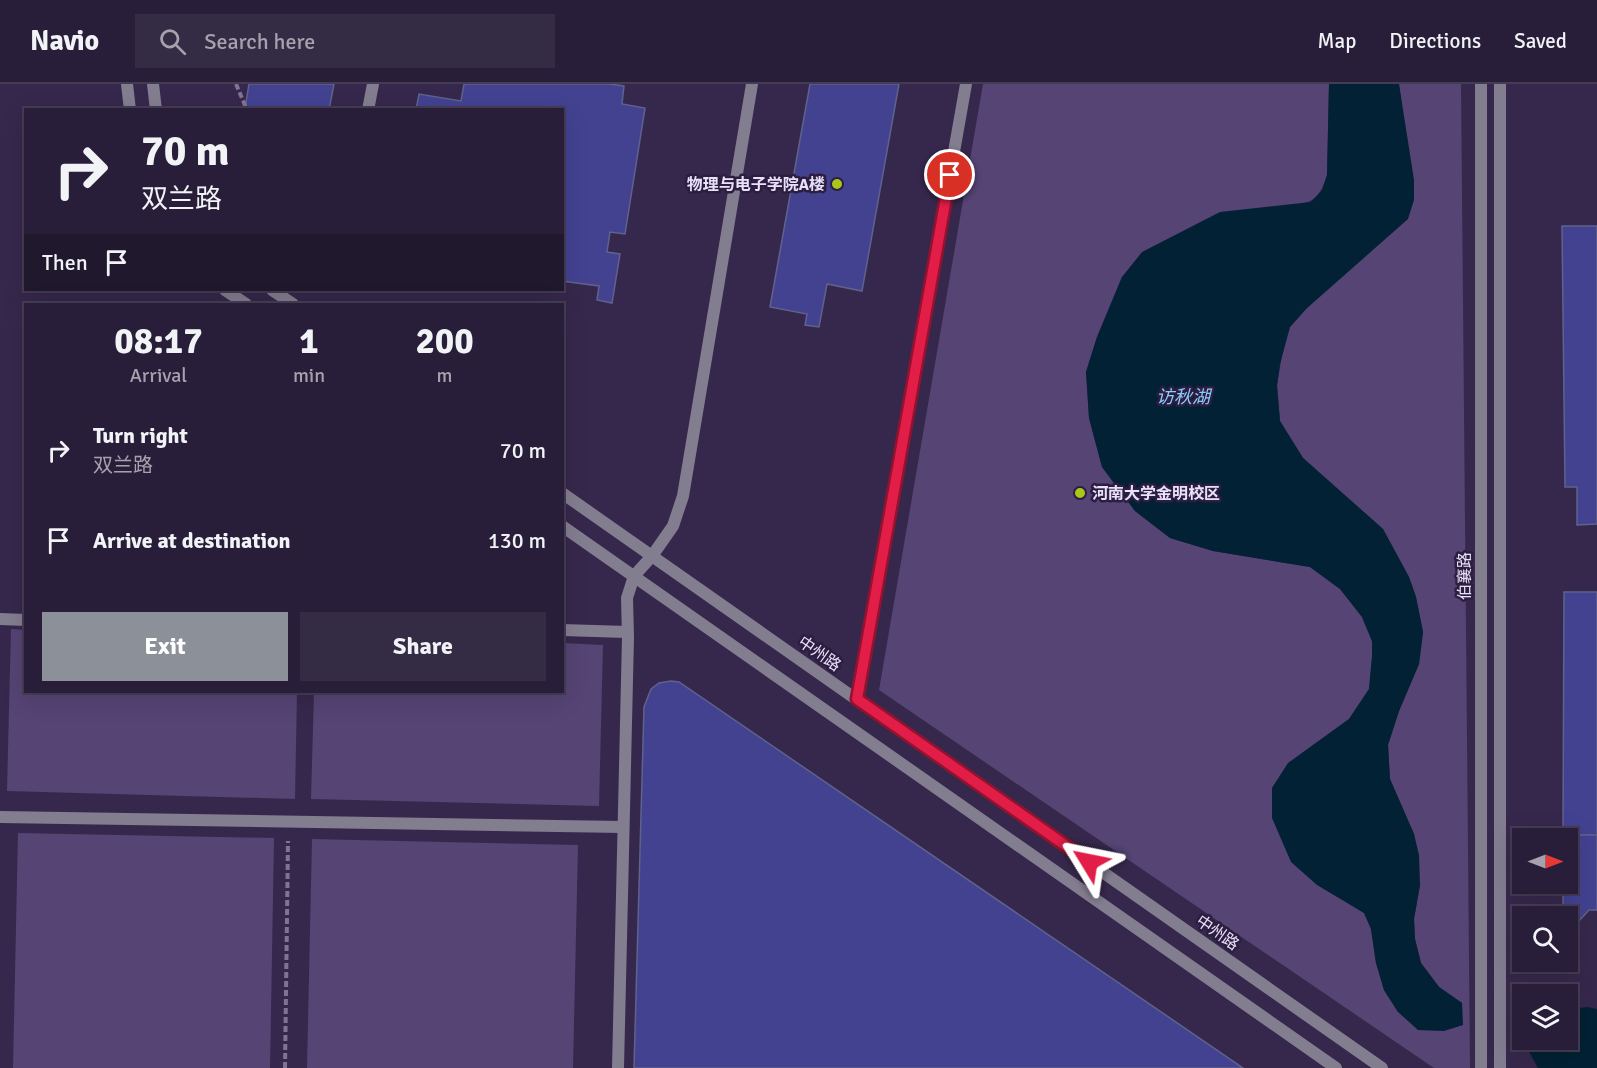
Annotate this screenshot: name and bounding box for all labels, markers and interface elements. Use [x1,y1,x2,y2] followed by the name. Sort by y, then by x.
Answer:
[135,14,555,68] search box
[30,24,99,58] text: Navio
[156,25,189,58] icon: search
[204,28,315,55] text: Search here
[1318,28,1356,54] text: Map
[1389,28,1481,54] text: Directions
[1514,28,1567,54] text: Saved
[141,126,230,177] text: 70 m
[42,132,120,210] icon: right
[924,149,975,200] pin
[933,158,966,191] icon: arrive
[687,175,825,195] place label: 物理与电子学院A楼
[830,177,844,191] marker: 物理与电子学院A楼
[141,183,222,216] text: 双兰路
[100,246,133,279] icon: arrive
[42,249,88,276] text: Then
[114,319,203,364] text: 08:17
[299,319,319,364] text: 1
[415,319,474,364] text: 200
[130,363,187,388] text: Arrival
[293,363,325,388] text: min
[437,363,453,388] text: m
[1156,386,1213,408] water label: 访秋湖
[93,422,188,449] text: Turn right
[42,434,75,467] icon: right
[500,437,546,464] text: 70 m
[93,453,153,478] text: 双兰路
[1092,484,1220,504] place label: 河南大学金明校区
[1073,486,1087,500] marker: 河南大学金明校区
[42,524,75,557] icon: arrive
[93,527,290,554] text: Arrive at destination
[488,527,546,554] text: 130 m
[1455,552,1475,600] street label: 伯襄路
[42,612,288,681] button: Exit
[300,612,546,681] button: Share
[794,632,845,676] street label: 中州路
[1512,828,1578,894] north arrow
[1512,828,1578,1050] map controls
[1057,830,1121,894] position arrow
[1512,906,1578,972] button: search
[1192,911,1243,955] street label: 中州路
[1512,984,1578,1050] button: layers

